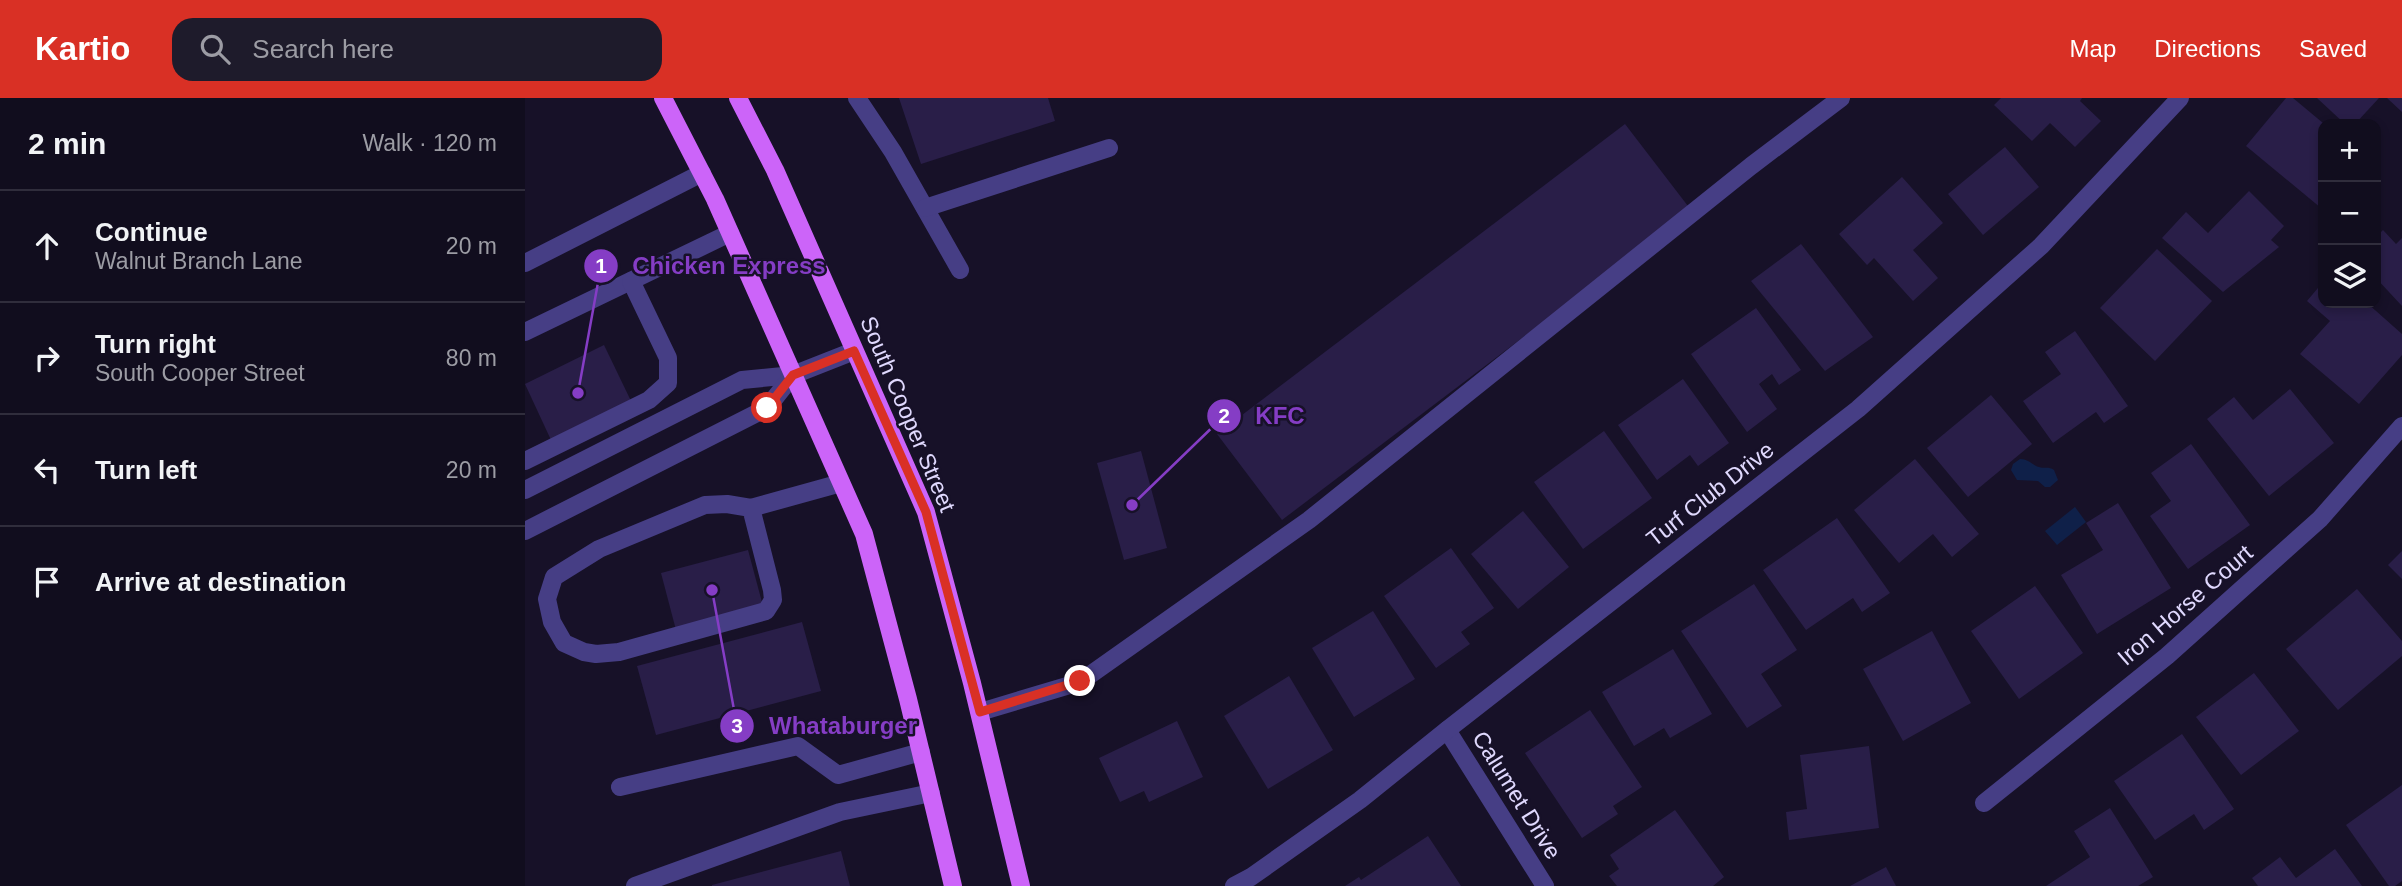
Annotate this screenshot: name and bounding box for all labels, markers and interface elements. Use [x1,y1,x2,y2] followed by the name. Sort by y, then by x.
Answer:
[172,18,662,81] search box
[35,30,130,67] text: Kartio
[196,30,234,68] icon: search
[252,34,394,64] text: Search here
[2070,35,2116,62] text: Map
[2154,35,2261,62] text: Directions
[2299,35,2367,62] text: Saved
[2318,119,2381,308] map controls
[2318,119,2381,182] button: +
[28,127,106,160] text: 2 min
[362,130,497,156] text: Walk · 120 m
[2318,182,2381,245] button: −
[95,217,208,247] text: Continue
[28,227,66,265] icon: ahead
[446,233,497,259] text: 20 m
[584,243,840,288] callout: Chicken Express
[2318,245,2381,308] button: layers
[95,248,303,274] text: Walnut Branch Lane
[632,252,826,279] text: Chicken Express
[595,254,607,277] text: 1
[855,312,961,516] street label: South Cooper Street
[95,329,216,359] text: Turn right
[28,339,66,377] icon: right
[446,345,497,371] text: 80 m
[95,360,305,386] text: South Cooper Street
[751,392,782,423] route start
[1206,393,1319,438] callout: KFC
[1255,402,1305,429] text: KFC
[1218,404,1230,427] text: 2
[1641,436,1779,552] street label: Turf Club Drive
[28,451,66,489] icon: left
[95,455,197,485] text: Turn left
[446,457,497,483] text: 20 m
[2112,539,2258,671] street label: Iron Horse Court
[28,563,66,601] icon: arrive
[95,567,346,597] text: Arrive at destination
[1064,665,1095,696] route end
[720,703,931,748] callout: Whataburger
[769,712,917,739] text: Whataburger
[731,714,743,737] text: 3
[1467,726,1567,864] street label: Calumet Drive

